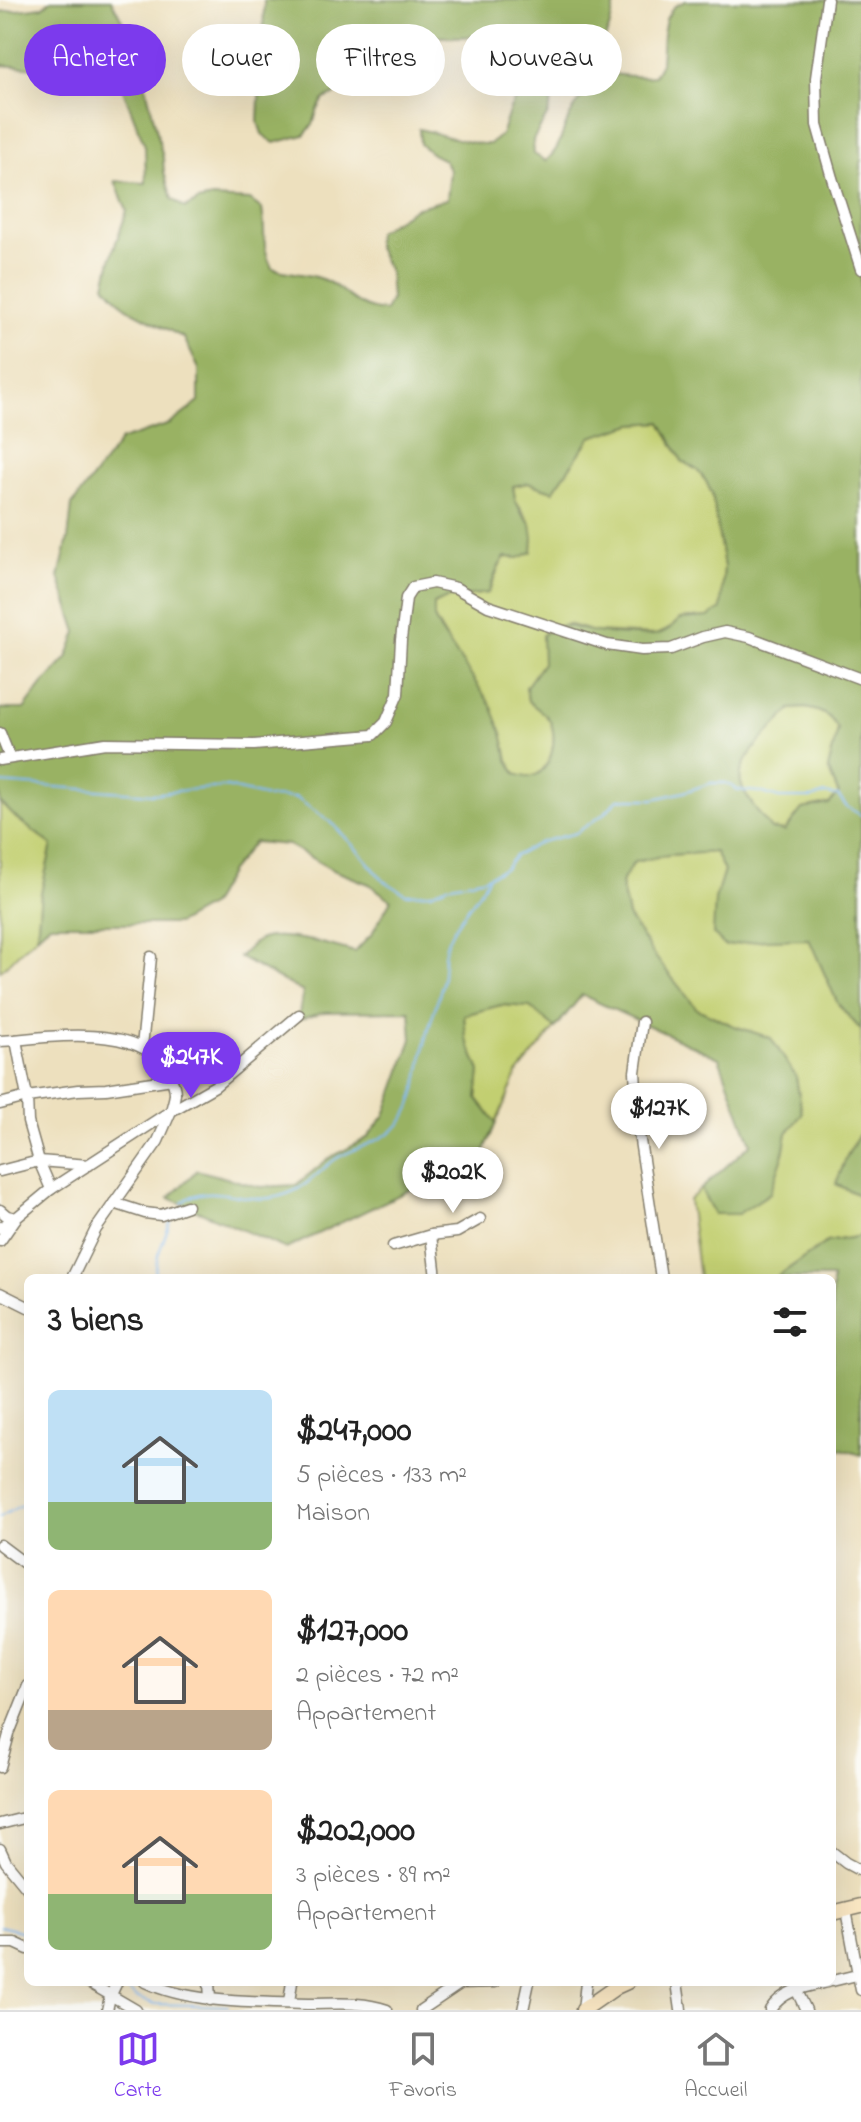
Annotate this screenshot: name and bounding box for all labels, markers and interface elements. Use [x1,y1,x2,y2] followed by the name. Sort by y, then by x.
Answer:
[24,24,166,96] chip: Acheter
[182,24,300,96] chip: Louer
[316,24,445,96] chip: Filtres
[461,24,622,96] chip: Nouveau
[135,1032,247,1100] pin: $247K
[160,1039,222,1077] text: $247K
[603,1083,715,1151] pin: $127K
[629,1090,689,1128] text: $127K
[397,1147,509,1215] pin: $202K
[420,1154,486,1192] text: $202K
[48,1297,144,1347] text: 3 biens
[768,1300,812,1344] icon: filters
[296,1407,411,1457] text: $247,000
[112,1422,208,1518] icon: home
[296,1457,467,1495] text: 5 pièces · 133 m²
[296,1495,370,1533] text: Maison
[296,1607,408,1657] text: $127,000
[112,1622,208,1718] icon: home
[296,1657,459,1695] text: 2 pièces · 72 m²
[296,1695,436,1733] text: Appartement
[296,1807,415,1857] text: $202,000
[112,1822,208,1918] icon: home
[296,1857,451,1895] text: 3 pièces · 89 m²
[296,1895,436,1933] text: Appartement
[114,2027,162,2107] tab: Carte
[389,2027,457,2107] tab: Favoris
[684,2027,747,2107] tab: Accueil

